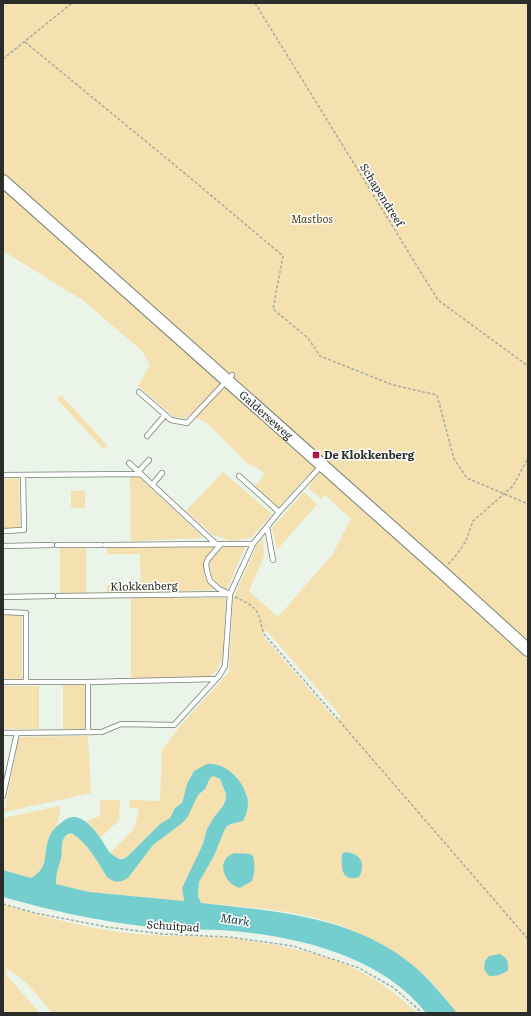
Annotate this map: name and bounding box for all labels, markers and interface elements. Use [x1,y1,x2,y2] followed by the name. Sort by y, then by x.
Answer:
[357,160,409,230] street label: Schapendreef
[291,210,333,226] park label: Mastbos
[236,386,298,443] street label: Galderseweg
[324,446,415,462] place label: De Klokkenberg
[311,450,321,460] marker: De Klokkenberg
[110,576,179,594] street label: Klokkenberg
[219,908,252,930] water label: Mark
[146,915,200,935] street label: Schuitpad

